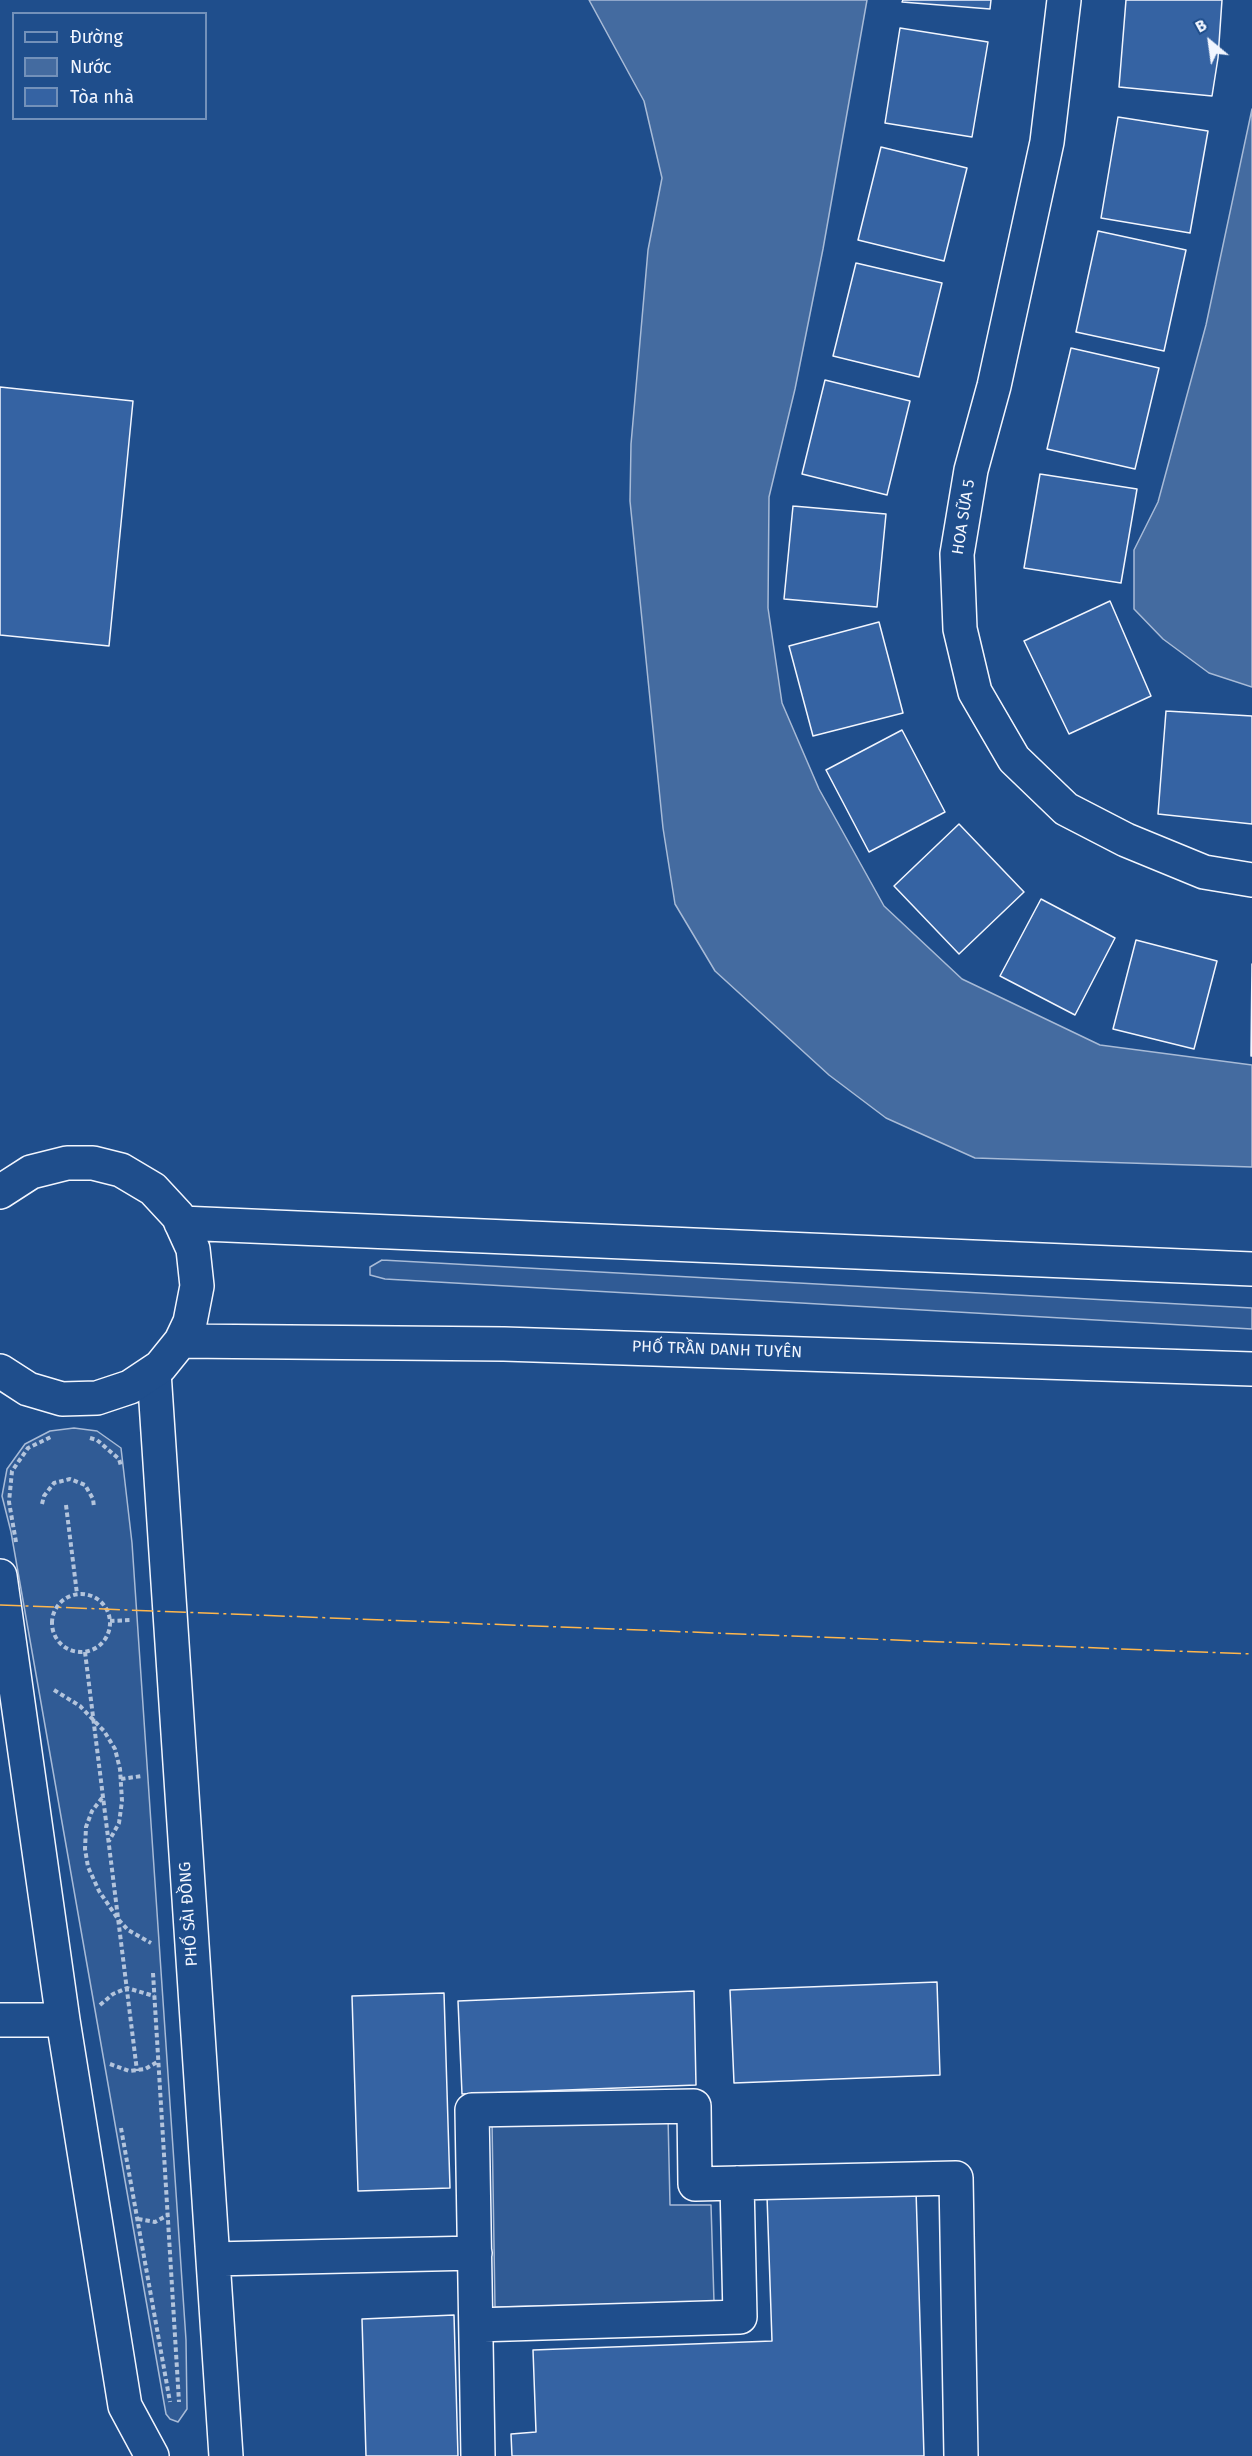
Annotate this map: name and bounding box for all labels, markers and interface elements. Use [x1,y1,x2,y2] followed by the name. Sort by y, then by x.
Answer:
[12,12,207,120] legend
[1180,12,1240,72] north arrow
[1192,15,1210,37] text: B
[70,26,123,48] text: Đường
[70,56,112,78] text: Nước
[70,86,134,108] text: Tòa nhà
[949,478,979,556] street label: HOA SỮA 5
[632,1337,802,1363] street label: PHỐ TRẦN DANH TUYÊN
[176,1861,202,1967] street label: PHỐ SÀI ĐỒNG

